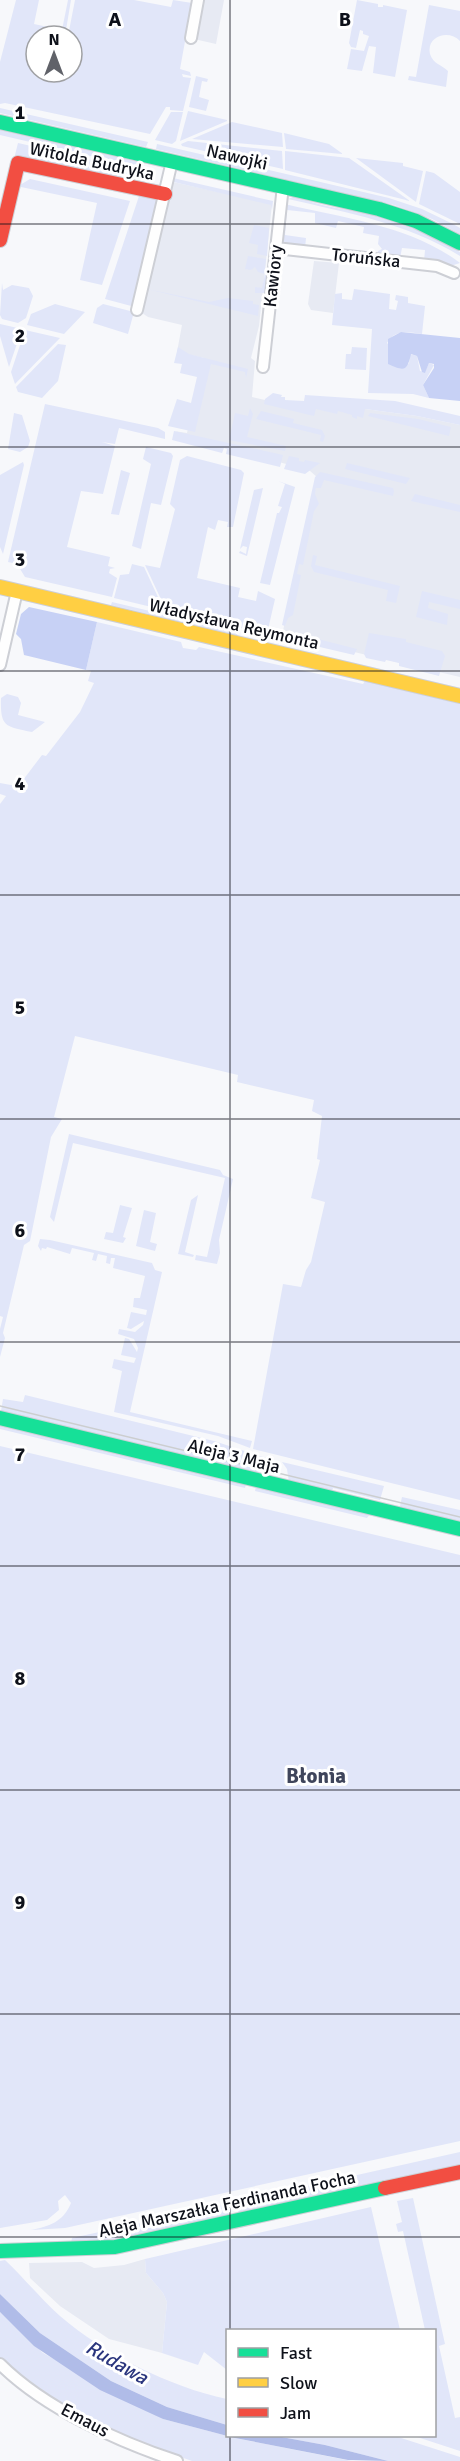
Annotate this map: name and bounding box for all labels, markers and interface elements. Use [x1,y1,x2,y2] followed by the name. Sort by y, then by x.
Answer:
[109,7,122,32] text: A
[339,7,351,32] text: B
[24,24,84,84] north arrow
[48,30,60,50] text: N
[15,100,26,125] text: 1
[27,137,157,185] street label: Witolda Budryka
[204,139,270,175] street label: Nawojki
[259,243,287,308] street label: Kawiory
[331,243,401,273] street label: Toruńska
[15,323,25,348] text: 2
[15,547,25,572] text: 3
[147,594,321,654] street label: Władysława Reymonta
[15,771,26,796] text: 4
[15,995,25,1020] text: 5
[15,1218,26,1243] text: 6
[185,1434,283,1478] street label: Aleja 3 Maja
[15,1442,26,1467] text: 7
[15,1666,26,1691] text: 8
[286,1763,346,1789] district label: Błonia
[15,1890,26,1915] text: 9
[96,2166,358,2242] street label: Aleja Marszałka Ferdinanda Focha
[226,2329,436,2437] legend
[81,2335,153,2391] water label: Rudawa
[280,2342,312,2364] text: Fast
[280,2372,317,2394] text: Slow
[57,2398,113,2442] street label: Emaus
[280,2402,311,2424] text: Jam

